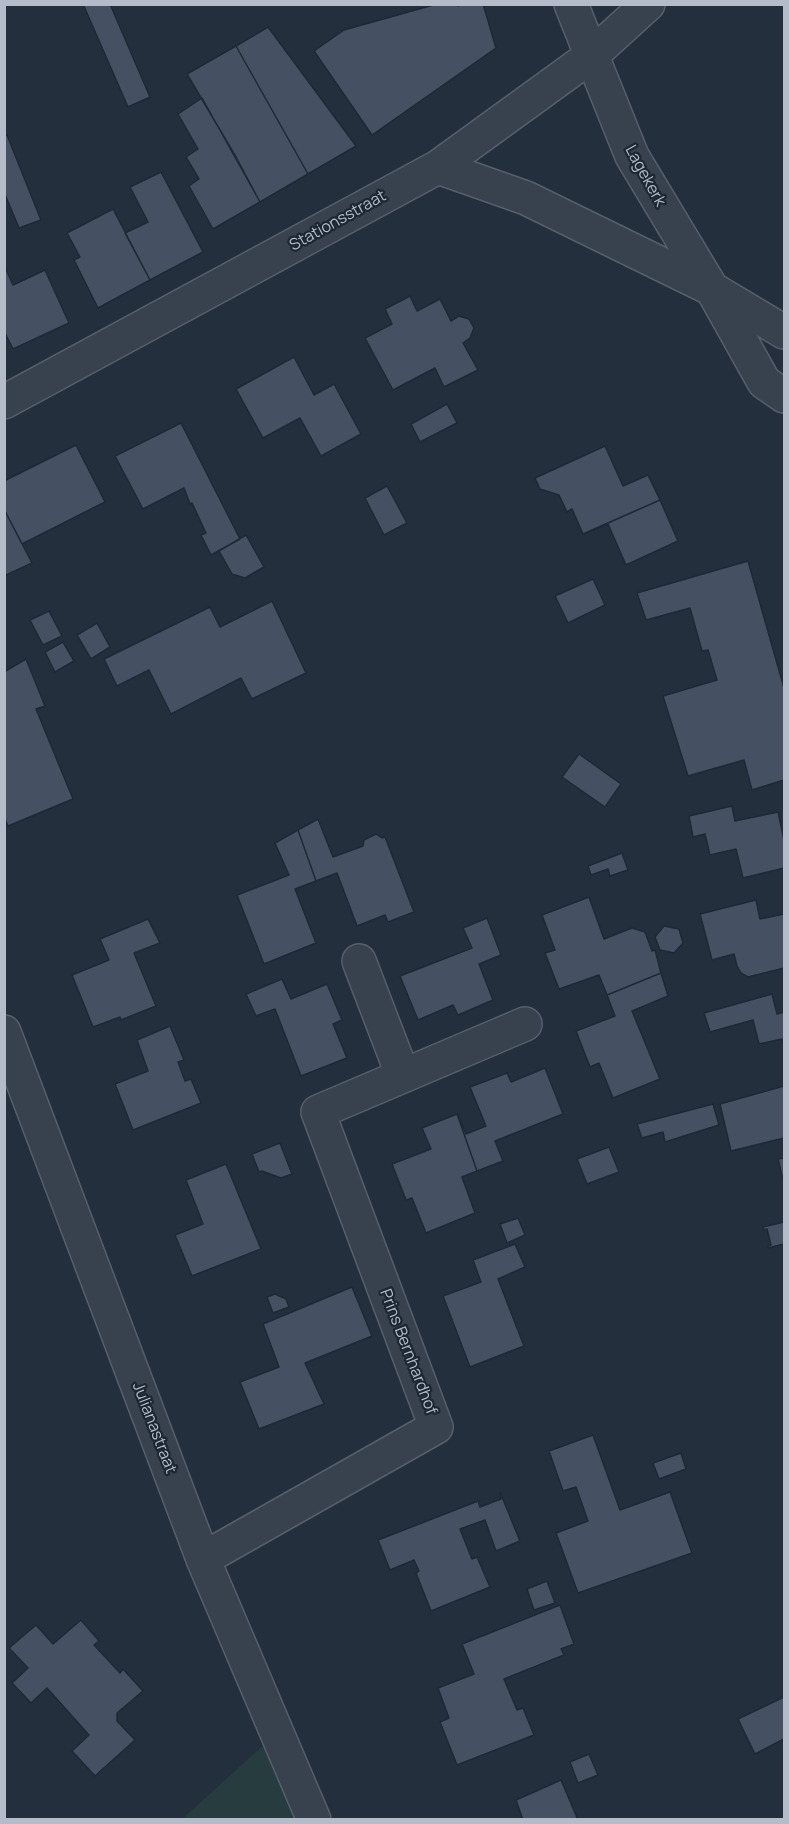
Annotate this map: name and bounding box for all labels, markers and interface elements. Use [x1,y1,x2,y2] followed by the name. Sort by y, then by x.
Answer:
[620,142,670,210] street label: Lagekerk
[287,187,389,255] street label: Stationsstraat
[375,1287,441,1417] street label: Prins Bernhardhof
[128,1380,180,1476] street label: Julianastraat

